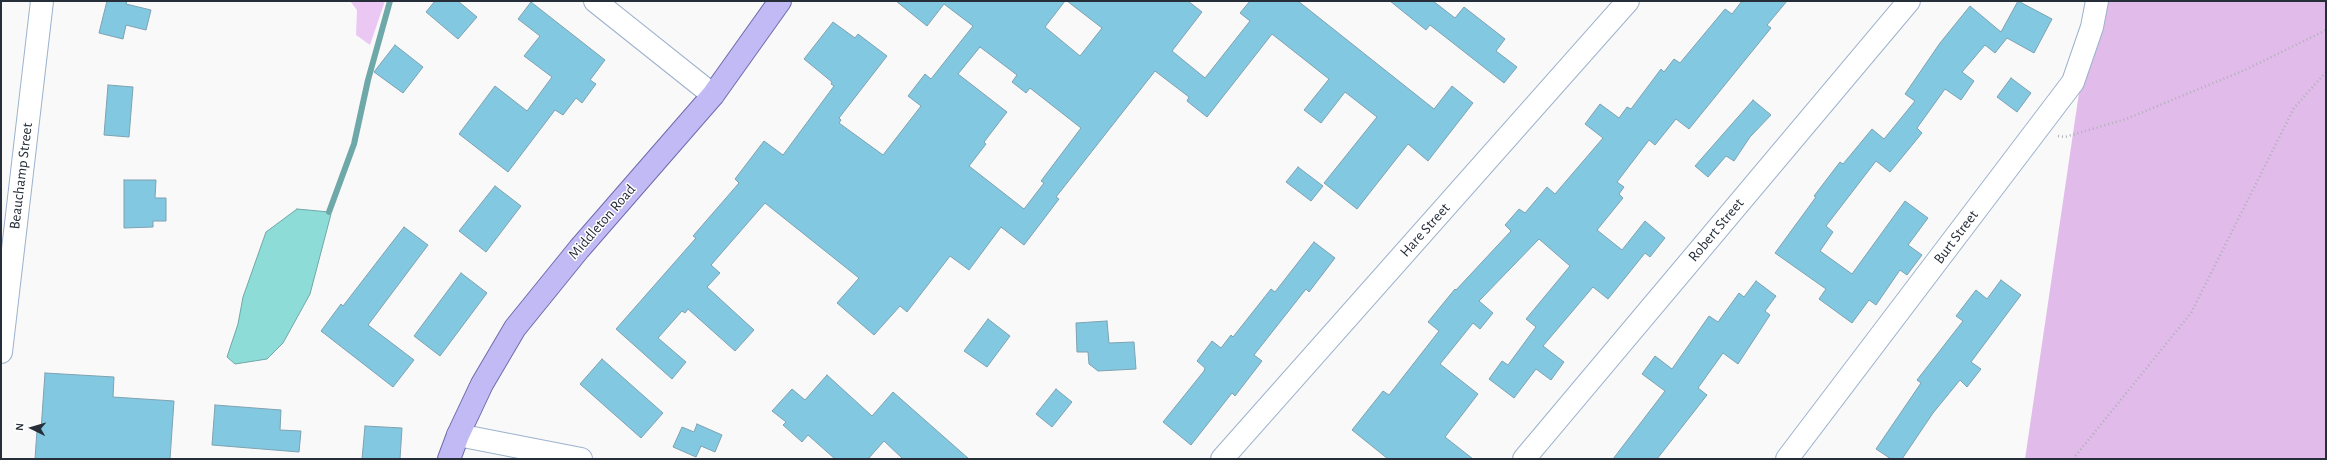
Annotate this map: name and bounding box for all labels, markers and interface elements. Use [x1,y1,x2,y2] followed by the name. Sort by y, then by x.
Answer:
[6,122,36,230] street label: Beauchamp Street
[565,181,639,263] street label: Middleton Road
[1684,195,1748,265] street label: Robert Street
[1396,199,1454,261] street label: Hare Street
[1930,206,1982,268] street label: Burt Street
[12,408,52,448] north arrow
[14,423,25,431] text: N

